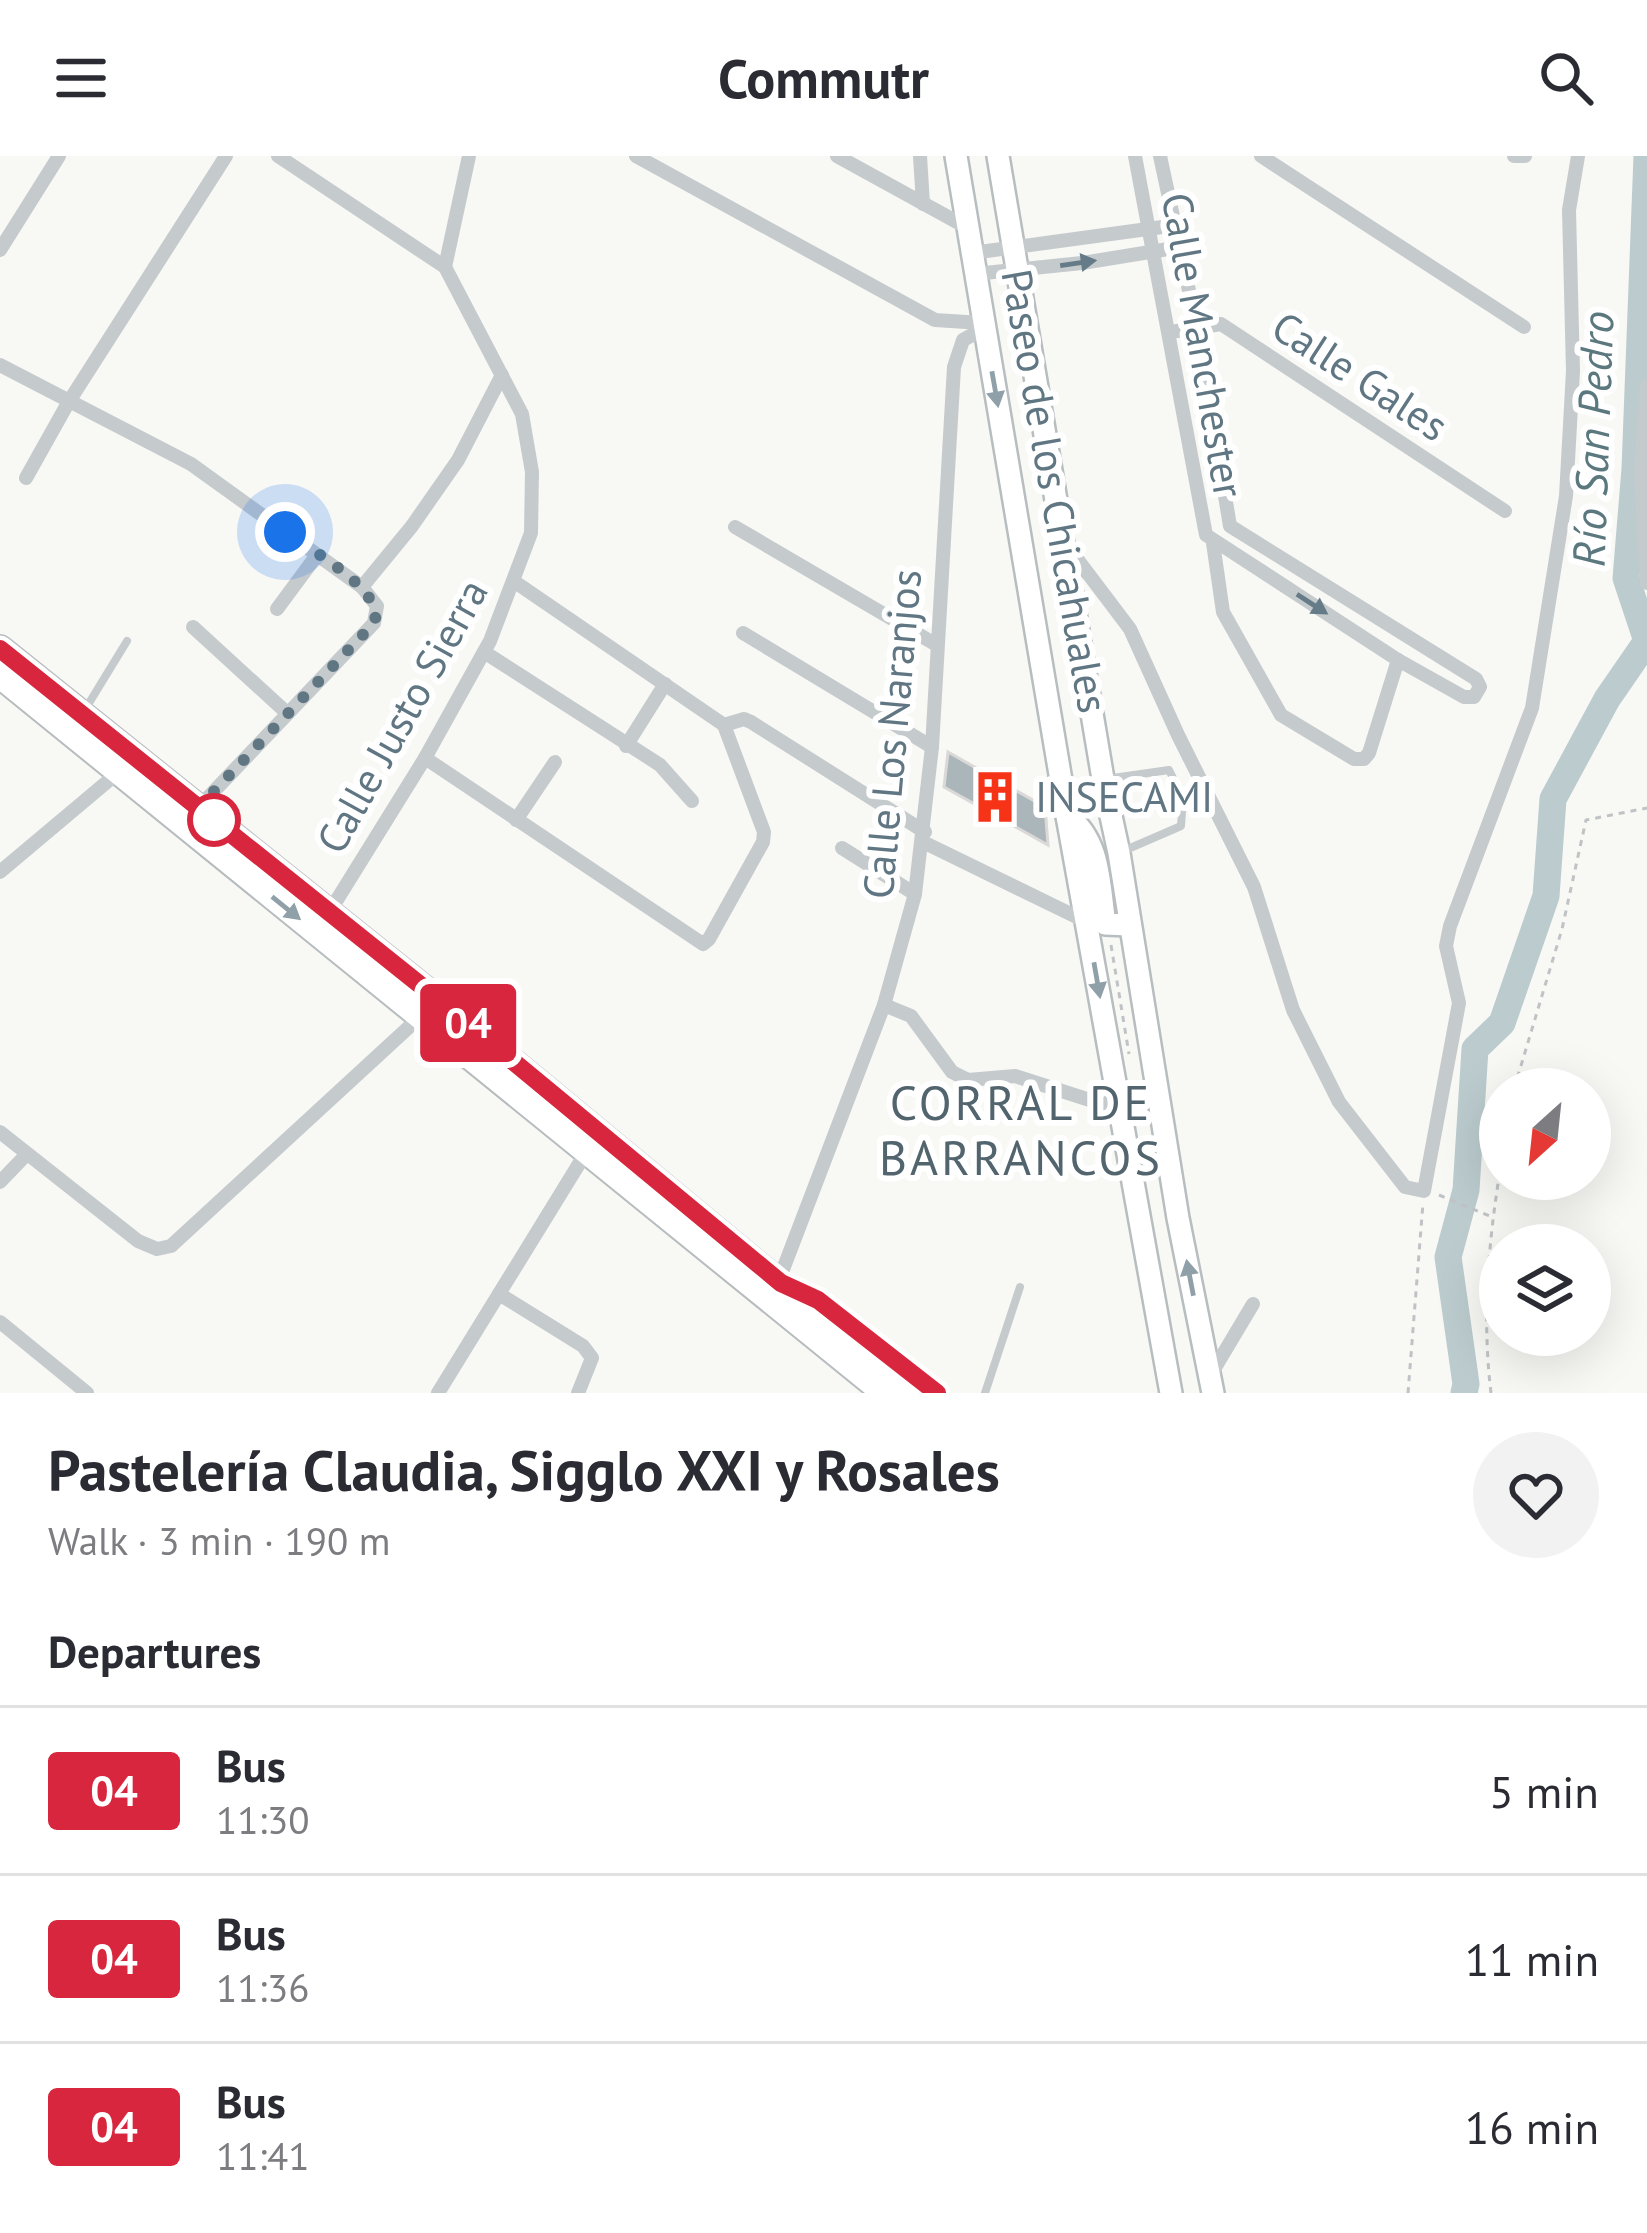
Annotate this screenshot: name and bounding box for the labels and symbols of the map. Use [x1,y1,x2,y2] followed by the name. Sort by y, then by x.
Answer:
[1150,188,1257,502] street label: Calle Manchester
[1060,253,1098,272] one-way arrow
[989,265,1122,717] street label: Paseo de los Chicahuales
[1262,298,1459,453] street label: Calle Gales
[1559,310,1625,568] water label: Río San Pedro
[985,371,1004,408] one-way arrow
[255,502,315,562] your location
[850,567,933,901] street label: Calle Los Naranjos
[303,569,500,863] street label: Calle Justo Sierra
[1296,593,1328,615] one-way arrow
[966,768,1024,826] building icon: INSECAMI
[1035,769,1213,824] place label: INSECAMI
[189,795,239,845] unlabelled marker
[271,895,302,920] one-way arrow
[1088,962,1107,999] one-way arrow
[414,984,522,1062] line badge: 04
[1479,1068,1611,1200] north arrow
[879,1071,1163,1188] district label: CORRAL DE BARRANCOS
[1180,1259,1199,1297] one-way arrow

